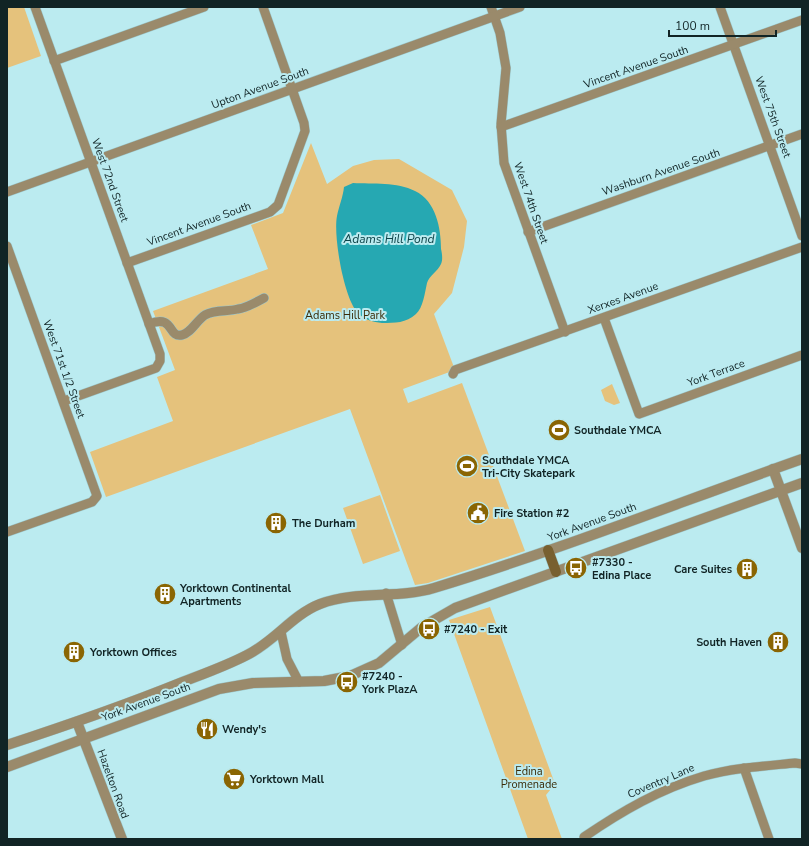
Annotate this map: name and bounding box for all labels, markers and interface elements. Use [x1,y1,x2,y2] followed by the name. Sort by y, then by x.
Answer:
[669,12,776,38] scale bar
[675,18,710,34] text: 100 m
[581,42,690,92] street label: Vincent Avenue South
[209,63,311,113] street label: Upton Avenue South
[751,74,795,160] street label: West 75th Street
[88,136,132,224] street label: West 72nd Street
[600,145,722,199] street label: Washburn Avenue South
[510,160,552,246] street label: West 74th Street
[144,198,253,250] street label: Vincent Avenue South
[342,231,435,247] water label: Adams Hill Pond
[586,278,660,318] street label: Xerxes Avenue
[305,308,385,323] park label: Adams Hill Park
[39,318,89,420] street label: West 71st 1/2 Street
[684,356,747,391] street label: York Terrace
[546,417,572,443] sports icon: Southdale YMCA
[574,423,662,438] place label: Southdale YMCA
[454,453,480,479] sports icon: Southdale YMCA Tri-City Skatepark
[482,453,576,481] place label: Southdale YMCA Tri-City Skatepark
[545,499,638,545] street label: York Avenue South
[465,500,491,526] public building icon: Fire Station #2
[494,506,570,521] place label: Fire Station #2
[263,510,289,536] building icon: The Durham
[292,516,355,531] place label: The Durham
[563,555,589,581] bus stop icon: #7330 - Edina Place
[592,555,651,583] place label: #7330 - Edina Place
[734,556,760,582] building icon: Care Suites
[674,562,732,577] place label: Care Suites
[152,581,178,607] building icon: Yorktown Continental Apartments
[179,581,291,609] place label: Yorktown Continental Apartments
[416,616,442,642] bus stop icon: #7240 - Exit
[444,622,508,637] place label: #7240 - Exit
[765,629,791,655] building icon: South Haven
[696,635,762,650] place label: South Haven
[61,639,87,665] building icon: Yorktown Offices
[89,645,177,660] place label: Yorktown Offices
[334,669,360,695] bus stop icon: #7240 - York PlazA
[361,669,418,697] place label: #7240 - York PlazA
[99,679,192,725] street label: York Avenue South
[194,716,220,742] restaurant icon: Wendy's
[222,722,266,737] place label: Wendy's
[94,747,132,821] street label: Hazelton Road
[625,760,697,802] street label: Coventry Lane
[501,764,557,792] park label: Edina Promenade
[221,766,247,792] supermarket icon: Yorktown Mall
[249,772,325,787] place label: Yorktown Mall

